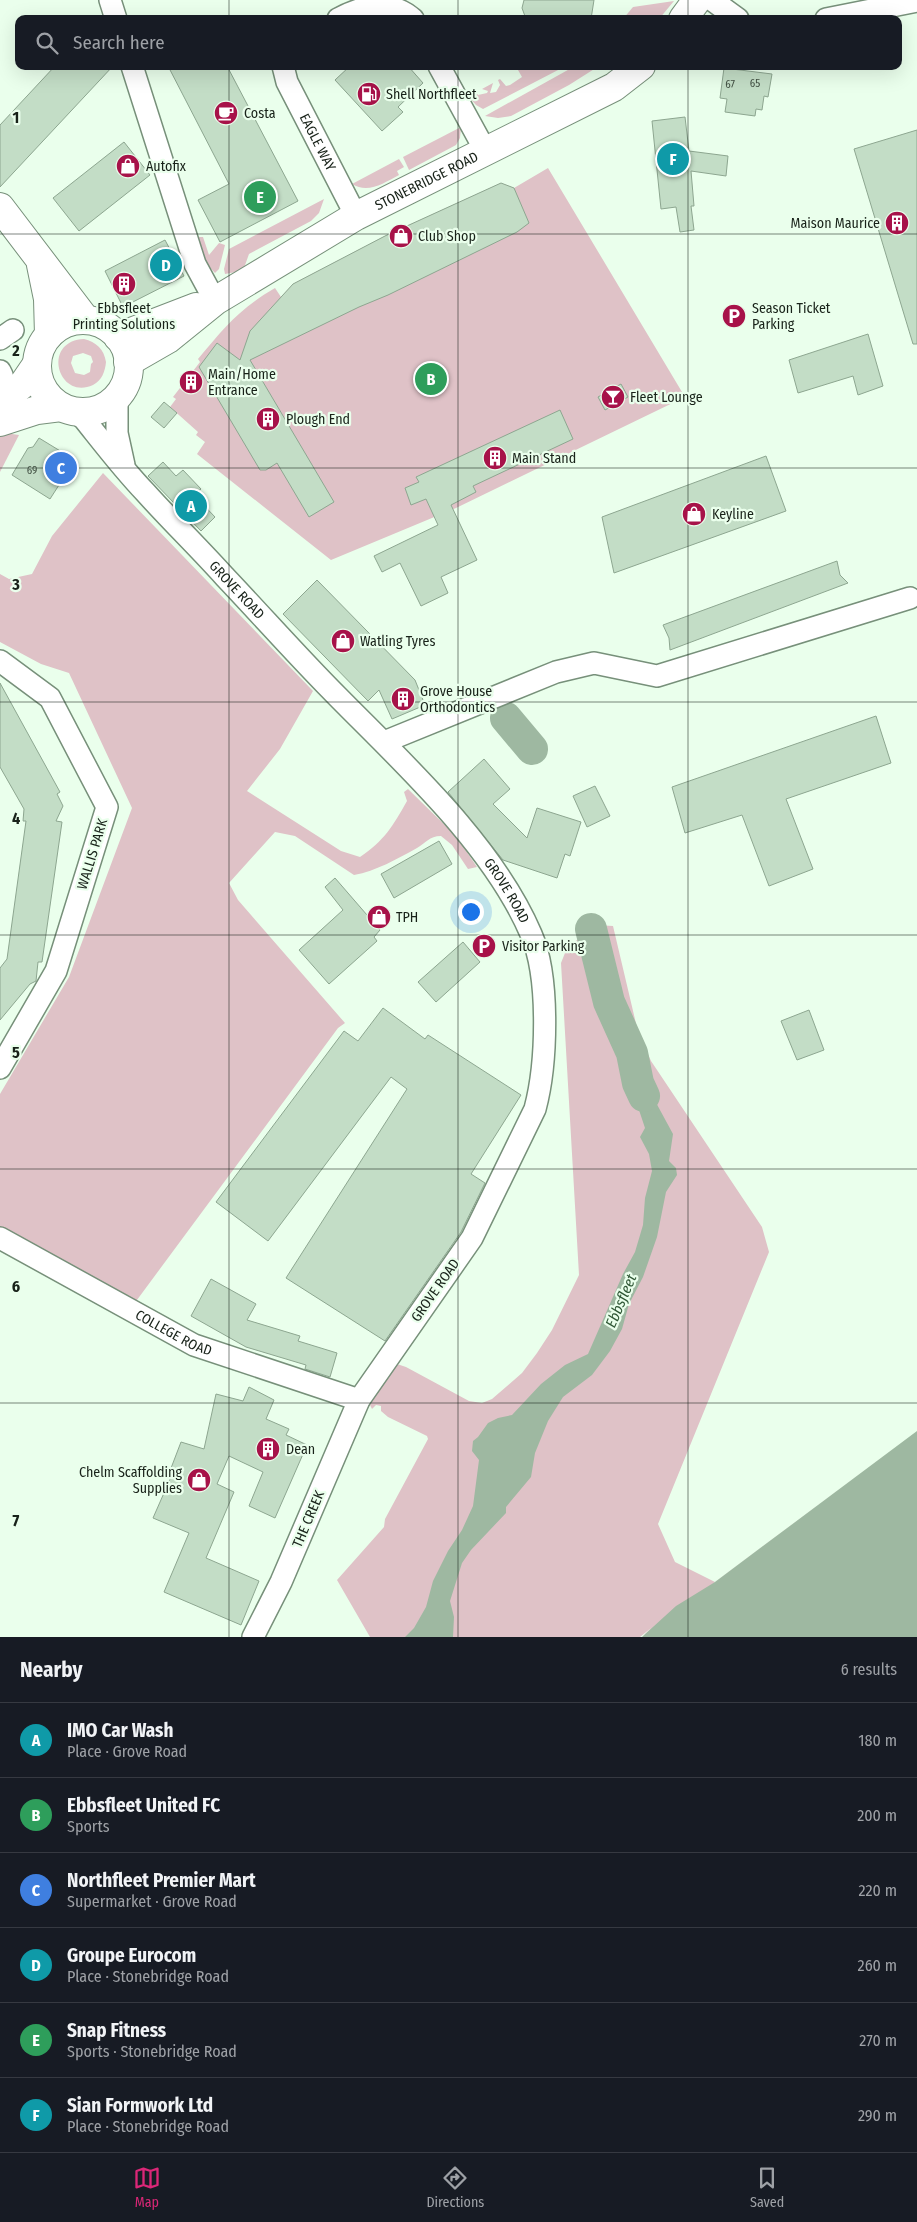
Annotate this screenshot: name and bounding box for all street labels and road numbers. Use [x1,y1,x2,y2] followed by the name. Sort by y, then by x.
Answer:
[296,111,339,174] street label: EAGLE WAY
[372,148,481,214] street label: STONEBRIDGE ROAD
[206,558,268,623] street label: GROVE ROAD
[74,816,111,892] street label: WALLIS PARK
[480,855,533,926] street label: GROVE ROAD
[408,1256,463,1325] street label: GROVE ROAD
[132,1306,214,1359] street label: COLLEGE ROAD
[289,1488,328,1550] street label: THE CREEK

